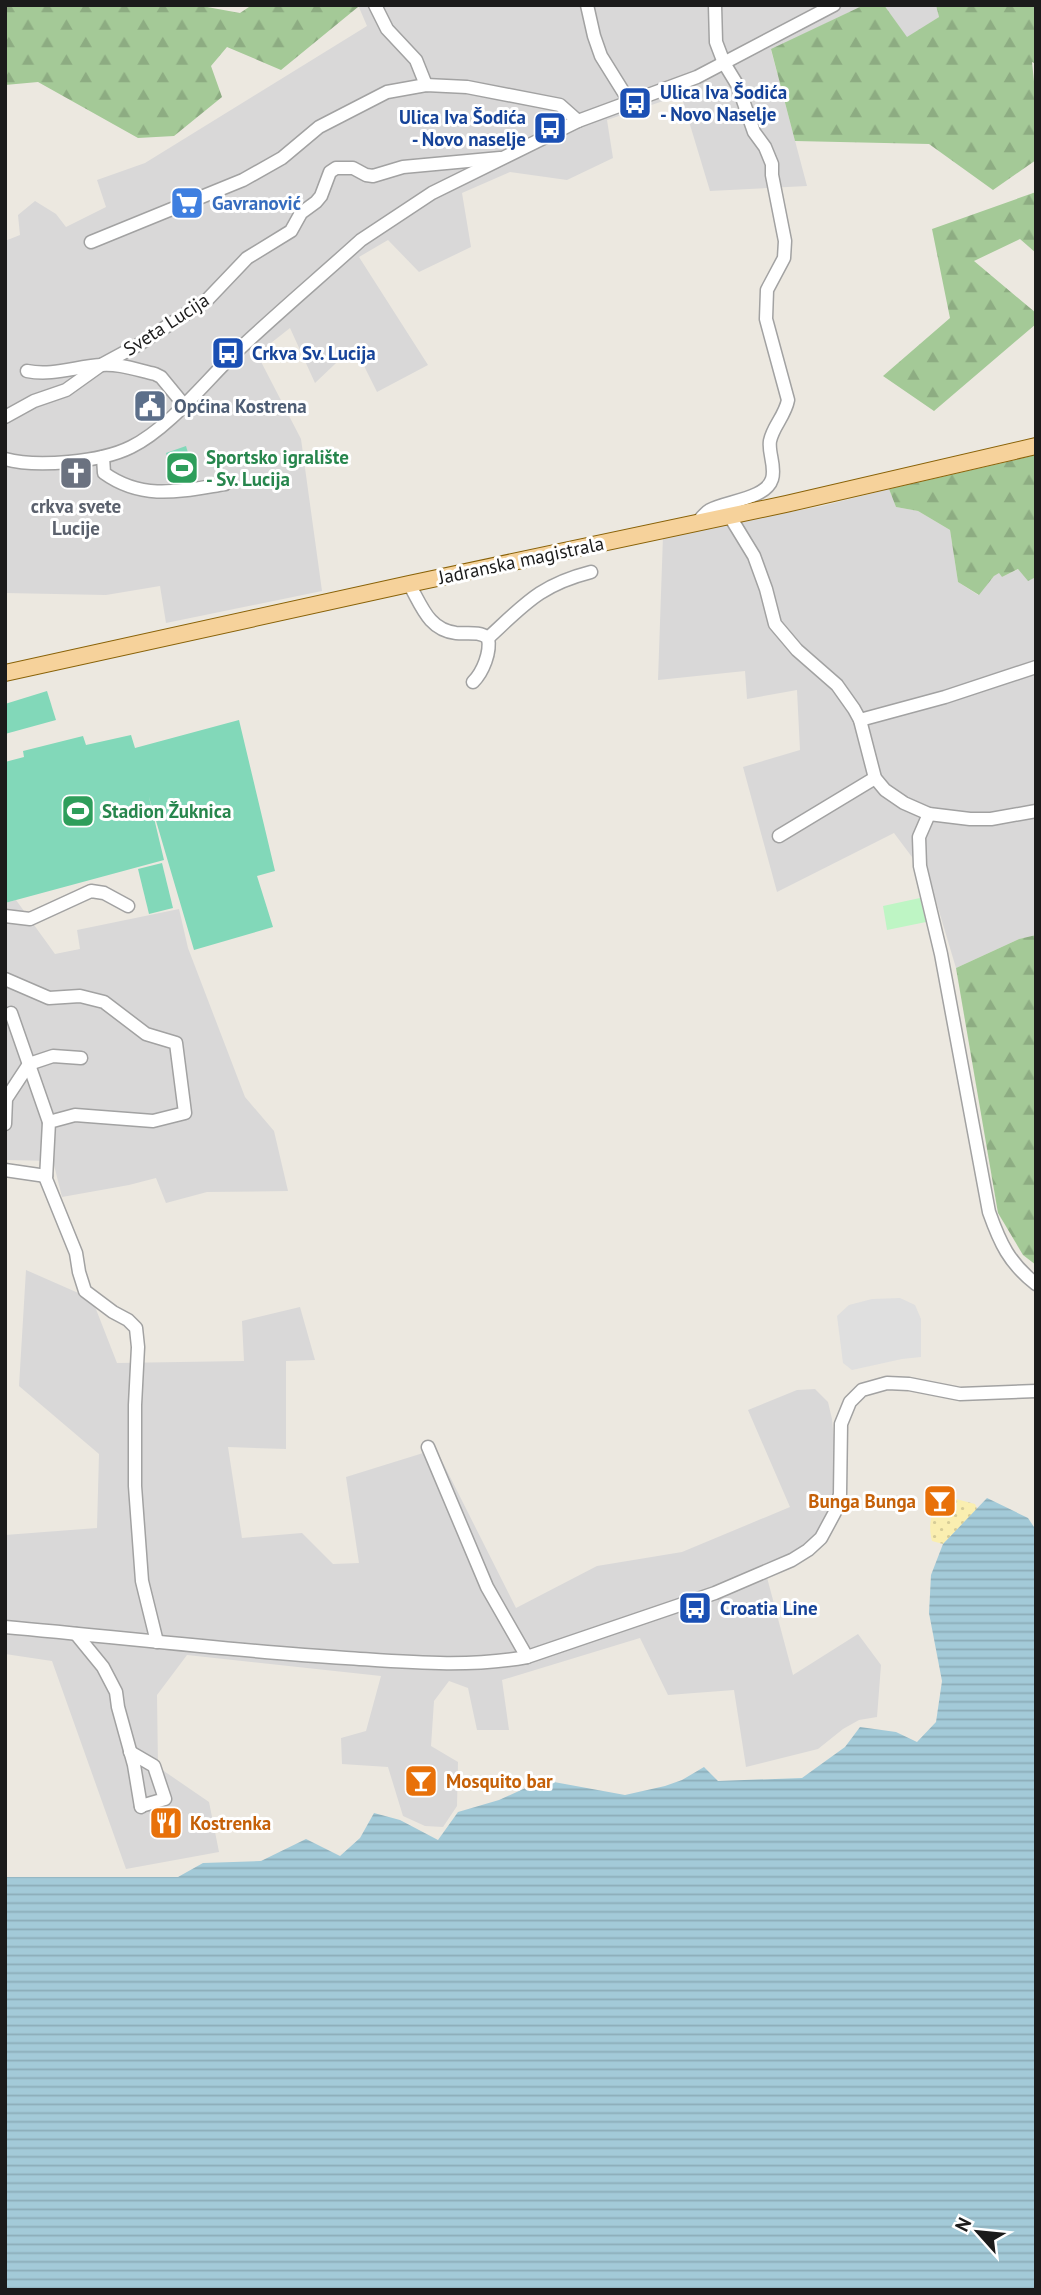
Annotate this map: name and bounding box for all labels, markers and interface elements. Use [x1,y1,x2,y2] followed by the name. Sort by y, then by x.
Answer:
[660,80,787,126] place label: Ulica Iva Šodića - Novo Naselje
[616,84,654,122] bus stop icon: Ulica Iva Šodića - Novo Naselje
[399,105,526,151] place label: Ulica Iva Šodića - Novo naselje
[531,109,569,147] bus stop icon: Ulica Iva Šodića - Novo naselje
[168,184,206,222] supermarket icon: Gavranović
[212,191,301,215] place label: Gavranović
[119,287,213,361] street label: Sveta Lucija
[209,334,247,372] bus stop icon: Crkva Sv. Lucija
[252,341,376,365] place label: Crkva Sv. Lucija
[131,387,169,425] public building icon: Općina Kostrena
[174,394,307,418] place label: Općina Kostrena
[206,445,349,491] place label: Sportsko igralište - Sv. Lucija
[163,449,201,487] sports icon: Sportsko igralište - Sv. Lucija
[57,454,95,492] church icon: crkva svete Lucije
[31,494,121,540] place label: crkva svete Lucije
[435,531,606,589] street label: Jadranska magistrala
[59,792,97,830] sports icon: Stadion Žuknica
[102,799,231,823] place label: Stadion Žuknica
[921,1482,959,1520] bar icon: Bunga Bunga
[808,1489,916,1513] place label: Bunga Bunga
[676,1589,714,1627] bus stop icon: Croatia Line
[720,1596,818,1620] place label: Croatia Line
[402,1762,440,1800] bar icon: Mosquito bar
[446,1769,553,1793] place label: Mosquito bar
[147,1804,185,1842] restaurant icon: Kostrenka
[190,1811,271,1835] place label: Kostrenka
[943,2197,1013,2267] north arrow
[949,2213,976,2235] text: N

